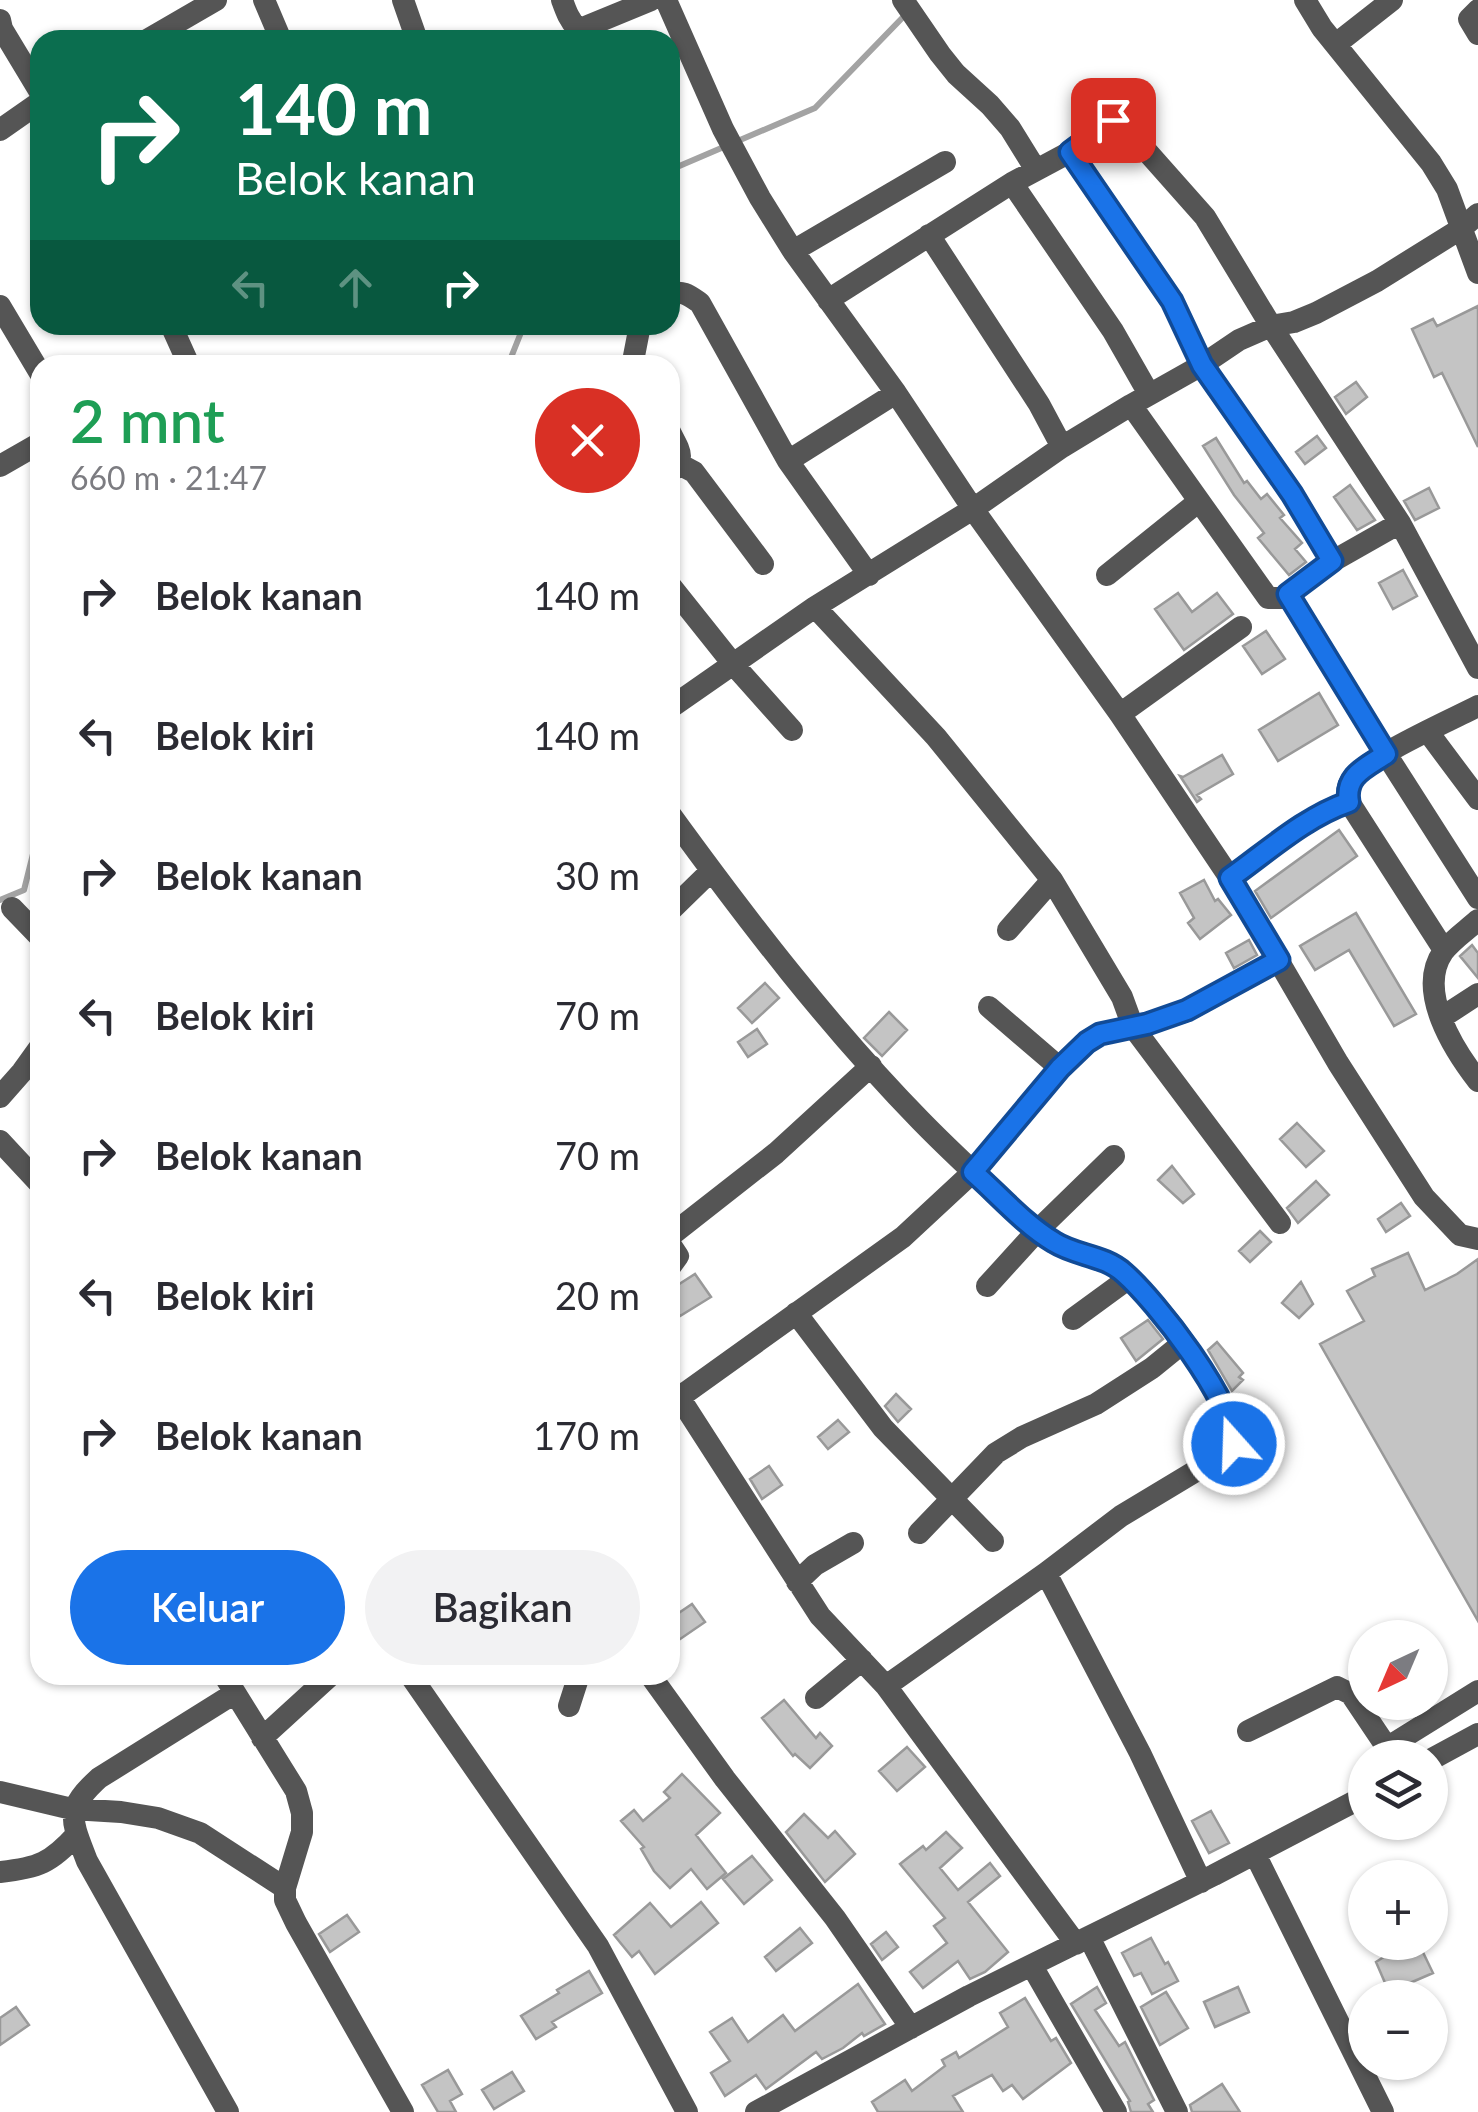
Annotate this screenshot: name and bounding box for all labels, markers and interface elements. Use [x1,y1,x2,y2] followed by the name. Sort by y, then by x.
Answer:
[235,66,432,150] text: 140 m
[70,70,200,200] icon: right
[1071,78,1156,163] pin
[1086,93,1141,148] icon: arrive
[235,151,476,205] text: Belok kanan
[223,260,278,315] icon: left
[328,260,383,315] icon: ahead
[433,260,488,315] icon: right
[70,384,225,456] text: 2 mnt
[535,388,640,493] button: close
[70,458,267,497] text: 660 m · 21:47
[70,568,125,623] icon: right
[155,572,363,618] text: Belok kanan
[533,572,640,618] text: 140 m
[70,708,125,763] icon: left
[155,712,315,758] text: Belok kiri
[533,712,640,758] text: 140 m
[70,848,125,903] icon: right
[155,852,363,898] text: Belok kanan
[555,852,640,898] text: 30 m
[70,988,125,1043] icon: left
[155,992,315,1038] text: Belok kiri
[555,992,640,1038] text: 70 m
[70,1128,125,1183] icon: right
[155,1132,363,1178] text: Belok kanan
[555,1132,640,1178] text: 70 m
[70,1268,125,1323] icon: left
[155,1272,315,1318] text: Belok kiri
[555,1272,640,1318] text: 20 m
[1182,1392,1286,1496] position arrow
[70,1408,125,1463] icon: right
[155,1412,363,1458] text: Belok kanan
[533,1412,640,1458] text: 170 m
[70,1550,345,1665] button: Keluar
[365,1550,640,1665] button: Bagikan
[1348,1620,1448,1720] north arrow
[1348,1620,1448,2080] map controls
[1348,1740,1448,1840] button: layers
[1348,1860,1448,1960] button: +
[1348,1980,1448,2080] button: −

